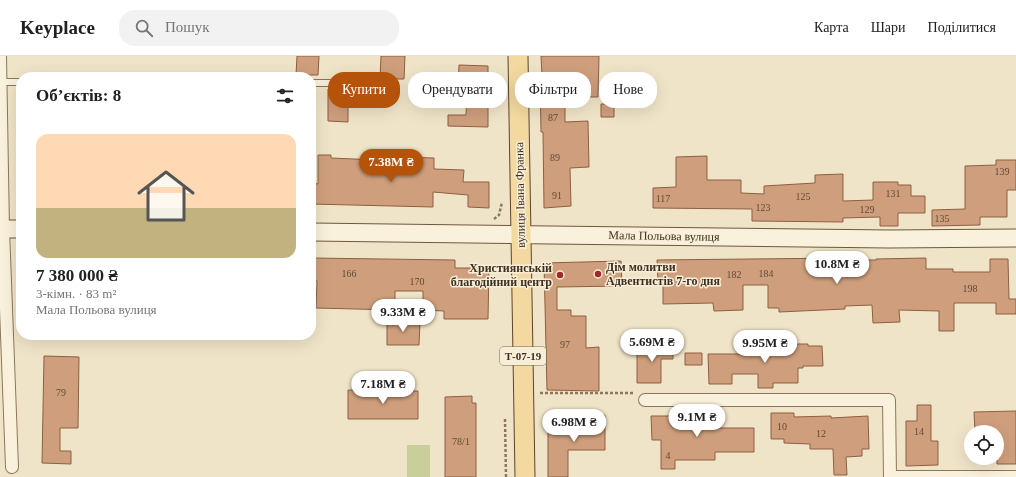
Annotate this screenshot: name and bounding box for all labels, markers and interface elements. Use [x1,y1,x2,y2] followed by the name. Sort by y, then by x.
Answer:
[119,10,399,46] search box
[20,17,95,38] text: Keyplace
[133,17,155,39] icon: search
[165,19,210,35] text: Пошук
[814,20,849,35] text: Карта
[871,20,906,35] text: Шари
[928,20,996,35] text: Поділитися
[328,72,400,108] chip: Купити
[408,72,507,108] chip: Орендувати
[515,72,591,108] chip: Фільтри
[599,72,657,108] chip: Нове
[274,85,296,107] icon: filters
[36,86,121,105] text: Об’єктів: 8
[548,112,558,123] house number: 87
[512,141,528,248] street label: вулиця Івана Франка
[354,149,428,183] pin: 7.38M ₴
[550,152,560,163] house number: 89
[368,154,414,169] text: 7.38M ₴
[130,160,202,232] icon: home
[995,166,1010,177] house number: 139
[886,188,901,199] house number: 131
[552,190,562,201] house number: 91
[796,191,811,202] house number: 125
[656,193,670,204] house number: 117
[756,202,771,213] house number: 123
[860,204,875,215] house number: 129
[935,213,950,224] house number: 135
[608,228,720,244] street label: Мала Польова вулиця
[800,251,874,285] pin: 10.8M ₴
[814,256,860,271] text: 10.8M ₴
[606,260,720,288] place label: Дім молитви Адвентистів 7-го дня
[451,261,552,289] place label: Християнській благодійний центр
[36,266,118,285] text: 7 380 000 ₴
[342,268,357,279] house number: 166
[759,268,774,279] house number: 184
[593,269,603,279] marker: Дім молитви Адвентистів 7-го дня
[727,269,742,280] house number: 182
[555,270,565,280] marker: Християнській благодійний центр
[410,276,425,287] house number: 170
[963,283,978,294] house number: 198
[36,286,116,301] text: 3-кімн. · 83 m²
[366,299,440,333] pin: 9.33M ₴
[36,302,157,317] text: Мала Польова вулиця
[380,304,426,319] text: 9.33M ₴
[615,329,689,363] pin: 5.69M ₴
[728,330,802,364] pin: 9.95M ₴
[629,334,675,349] text: 5.69M ₴
[742,335,788,350] text: 9.95M ₴
[560,339,570,350] house number: 97
[500,347,546,365] road number: Т-07-19
[346,371,420,405] pin: 7.18M ₴
[360,376,406,391] text: 7.18M ₴
[56,387,66,398] house number: 79
[664,404,730,438] pin: 9.1M ₴
[537,409,611,443] pin: 6.98M ₴
[678,409,717,424] text: 9.1M ₴
[551,414,597,429] text: 6.98M ₴
[777,421,787,432] house number: 10
[964,425,1004,465] map controls
[964,425,1004,465] button: locate
[914,426,924,437] house number: 14
[816,428,826,439] house number: 12
[452,436,470,447] house number: 78/1
[666,450,671,461] house number: 4

